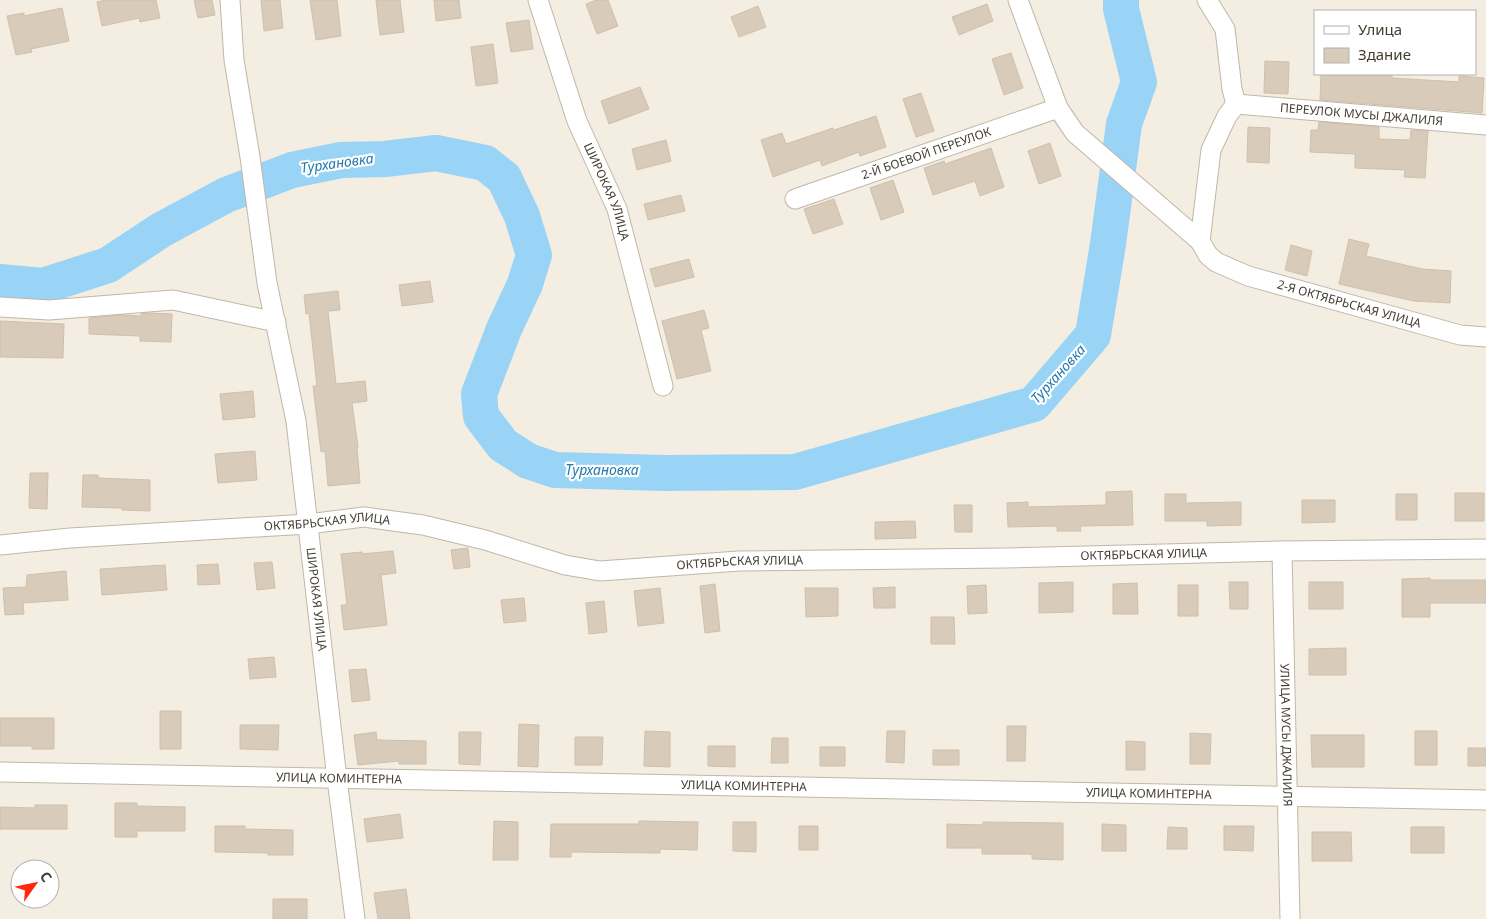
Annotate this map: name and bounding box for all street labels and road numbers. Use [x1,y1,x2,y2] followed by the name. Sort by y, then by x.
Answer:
[1279,99,1444,129] street label: ПЕРЕУЛОК МУСЫ ДЖАЛИЛЯ
[859,123,994,183] street label: 2-Й БОЕВОЙ ПЕРЕУЛОК
[580,140,634,243] street label: ШИРОКАЯ УЛИЦА
[1276,276,1423,332] street label: 2-Я ОКТЯБРЬСКАЯ УЛИЦА
[263,508,392,535] street label: ОКТЯБРЬСКАЯ УЛИЦА
[1080,544,1208,564] street label: ОКТЯБРЬСКАЯ УЛИЦА
[303,546,331,652] street label: ШИРОКАЯ УЛИЦА
[676,551,804,573] street label: ОКТЯБРЬСКАЯ УЛИЦА
[1276,663,1297,807] street label: УЛИЦА МУСЫ ДЖАЛИЛЯ
[276,768,402,788] street label: УЛИЦА КОМИНТЕРНА
[681,776,807,795] street label: УЛИЦА КОМИНТЕРНА
[1086,783,1212,803] street label: УЛИЦА КОМИНТЕРНА

